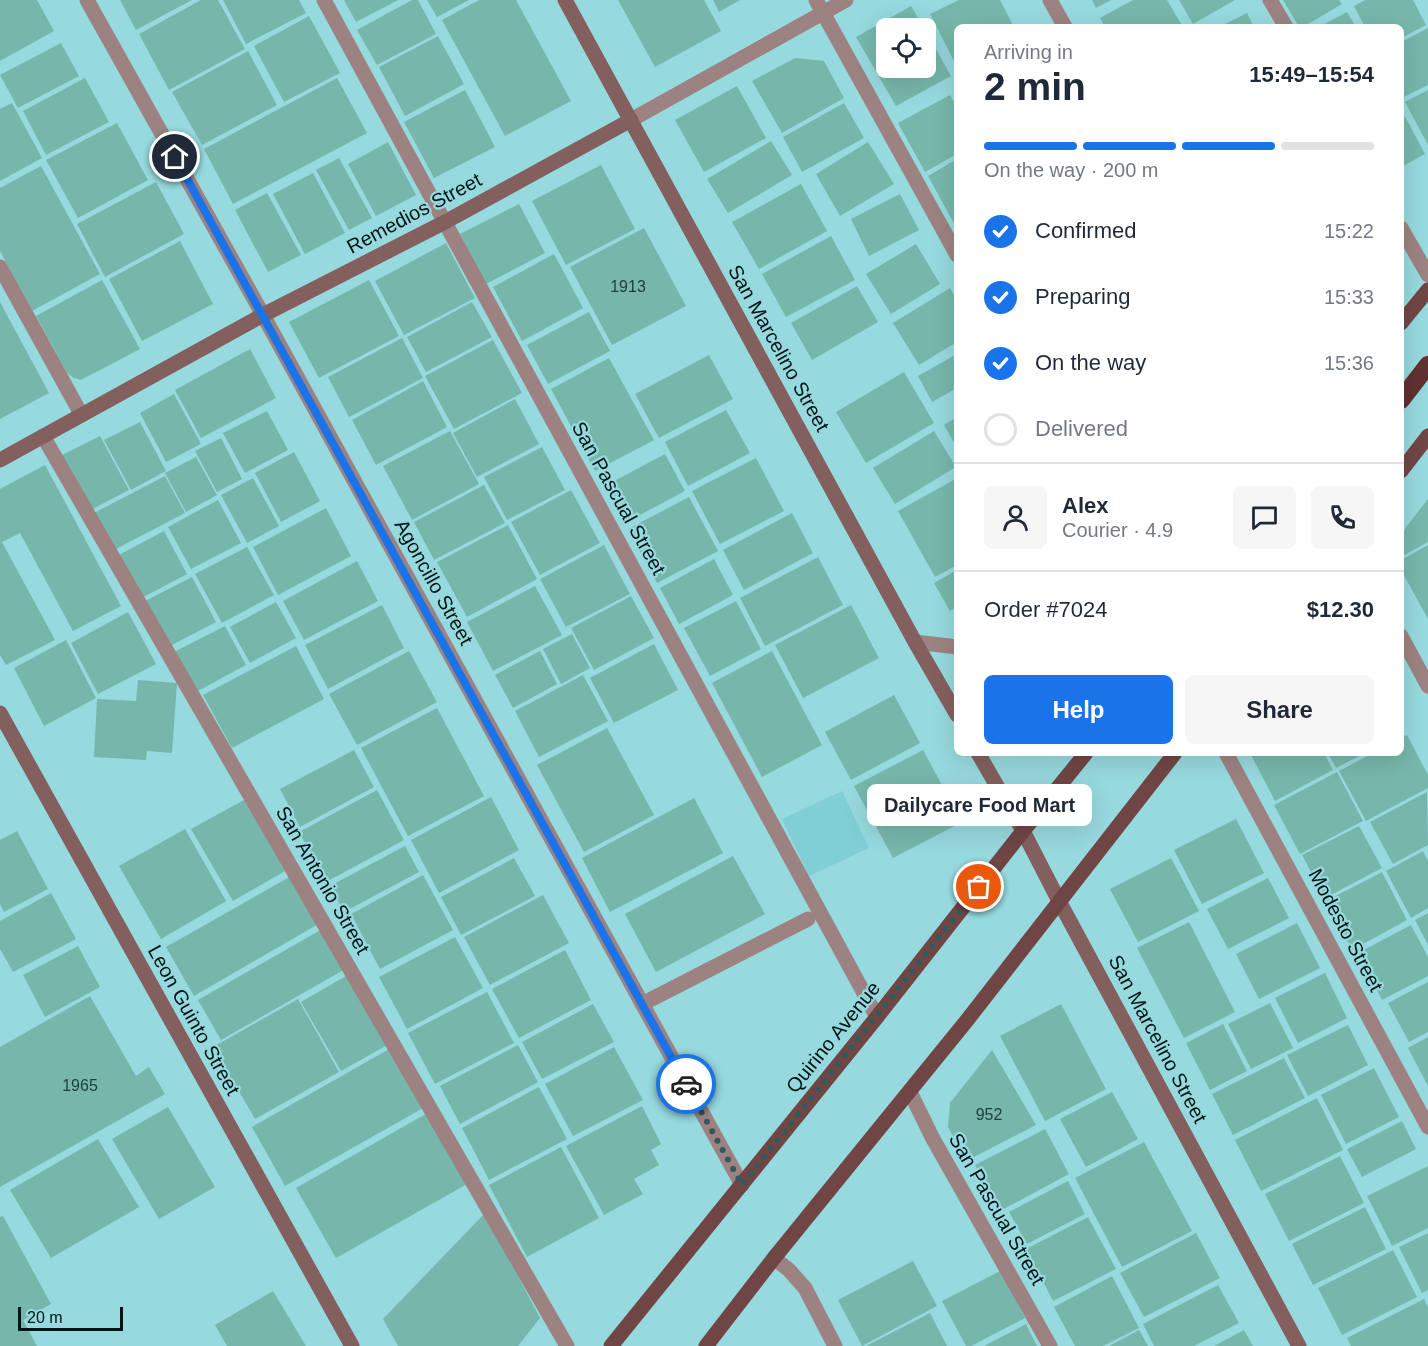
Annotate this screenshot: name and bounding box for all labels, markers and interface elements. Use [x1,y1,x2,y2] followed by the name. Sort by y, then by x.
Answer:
[876,18,936,78] map controls
[876,18,936,78] button: locate
[984,41,1073,63] text: Arriving in
[1249,62,1374,87] text: 15:49–15:54
[984,65,1086,108] text: 2 min
[149,131,200,182] pin
[158,140,191,173] icon: home
[984,159,1159,181] text: On the way · 200 m
[343,168,485,258] street label: Remedios Street
[984,215,1017,248] icon: check
[1035,218,1136,243] text: Confirmed
[1324,220,1374,242] text: 15:22
[724,261,834,435] street label: San Marcelino Street
[610,278,646,295] house number: 1913
[984,281,1017,314] icon: check
[1035,284,1130,309] text: Preparing
[1324,286,1374,308] text: 15:33
[984,347,1017,380] icon: check
[1035,350,1146,375] text: On the way
[1324,352,1374,374] text: 15:36
[1035,416,1128,441] text: Delivered
[568,418,670,579] street label: San Pascual Street
[984,486,1047,549] button: person
[1233,486,1296,549] button: chat
[1311,486,1374,549] button: phone
[1062,493,1108,518] text: Alex
[390,515,478,649] street label: Agoncillo Street
[1062,519,1173,541] text: Courier · 4.9
[984,597,1108,622] text: Order #7024
[1307,597,1374,622] text: $12.30
[984,675,1173,744] button: Help
[1185,675,1374,744] button: Share
[866,785,1092,827] callout: Dailycare Food Mart
[884,794,1075,816] text: Dailycare Food Mart
[272,802,374,958] street label: San Antonio Street
[953,861,1004,912] pin
[1304,865,1388,995] street label: Modesto Street
[962,870,995,903] icon: bag
[144,941,245,1099] street label: Leon Guinto Street
[1104,951,1212,1127] street label: San Marcelino Street
[782,977,884,1097] street label: Quirino Avenue
[656,1054,716,1114] courier
[670,1068,703,1101] icon: car
[62,1077,98,1094] house number: 1965
[976,1106,1002,1123] house number: 952
[945,1129,1050,1289] street label: San Pascual Street
[18,1304,123,1332] scale bar
[27,1309,63,1326] text: 20 m

